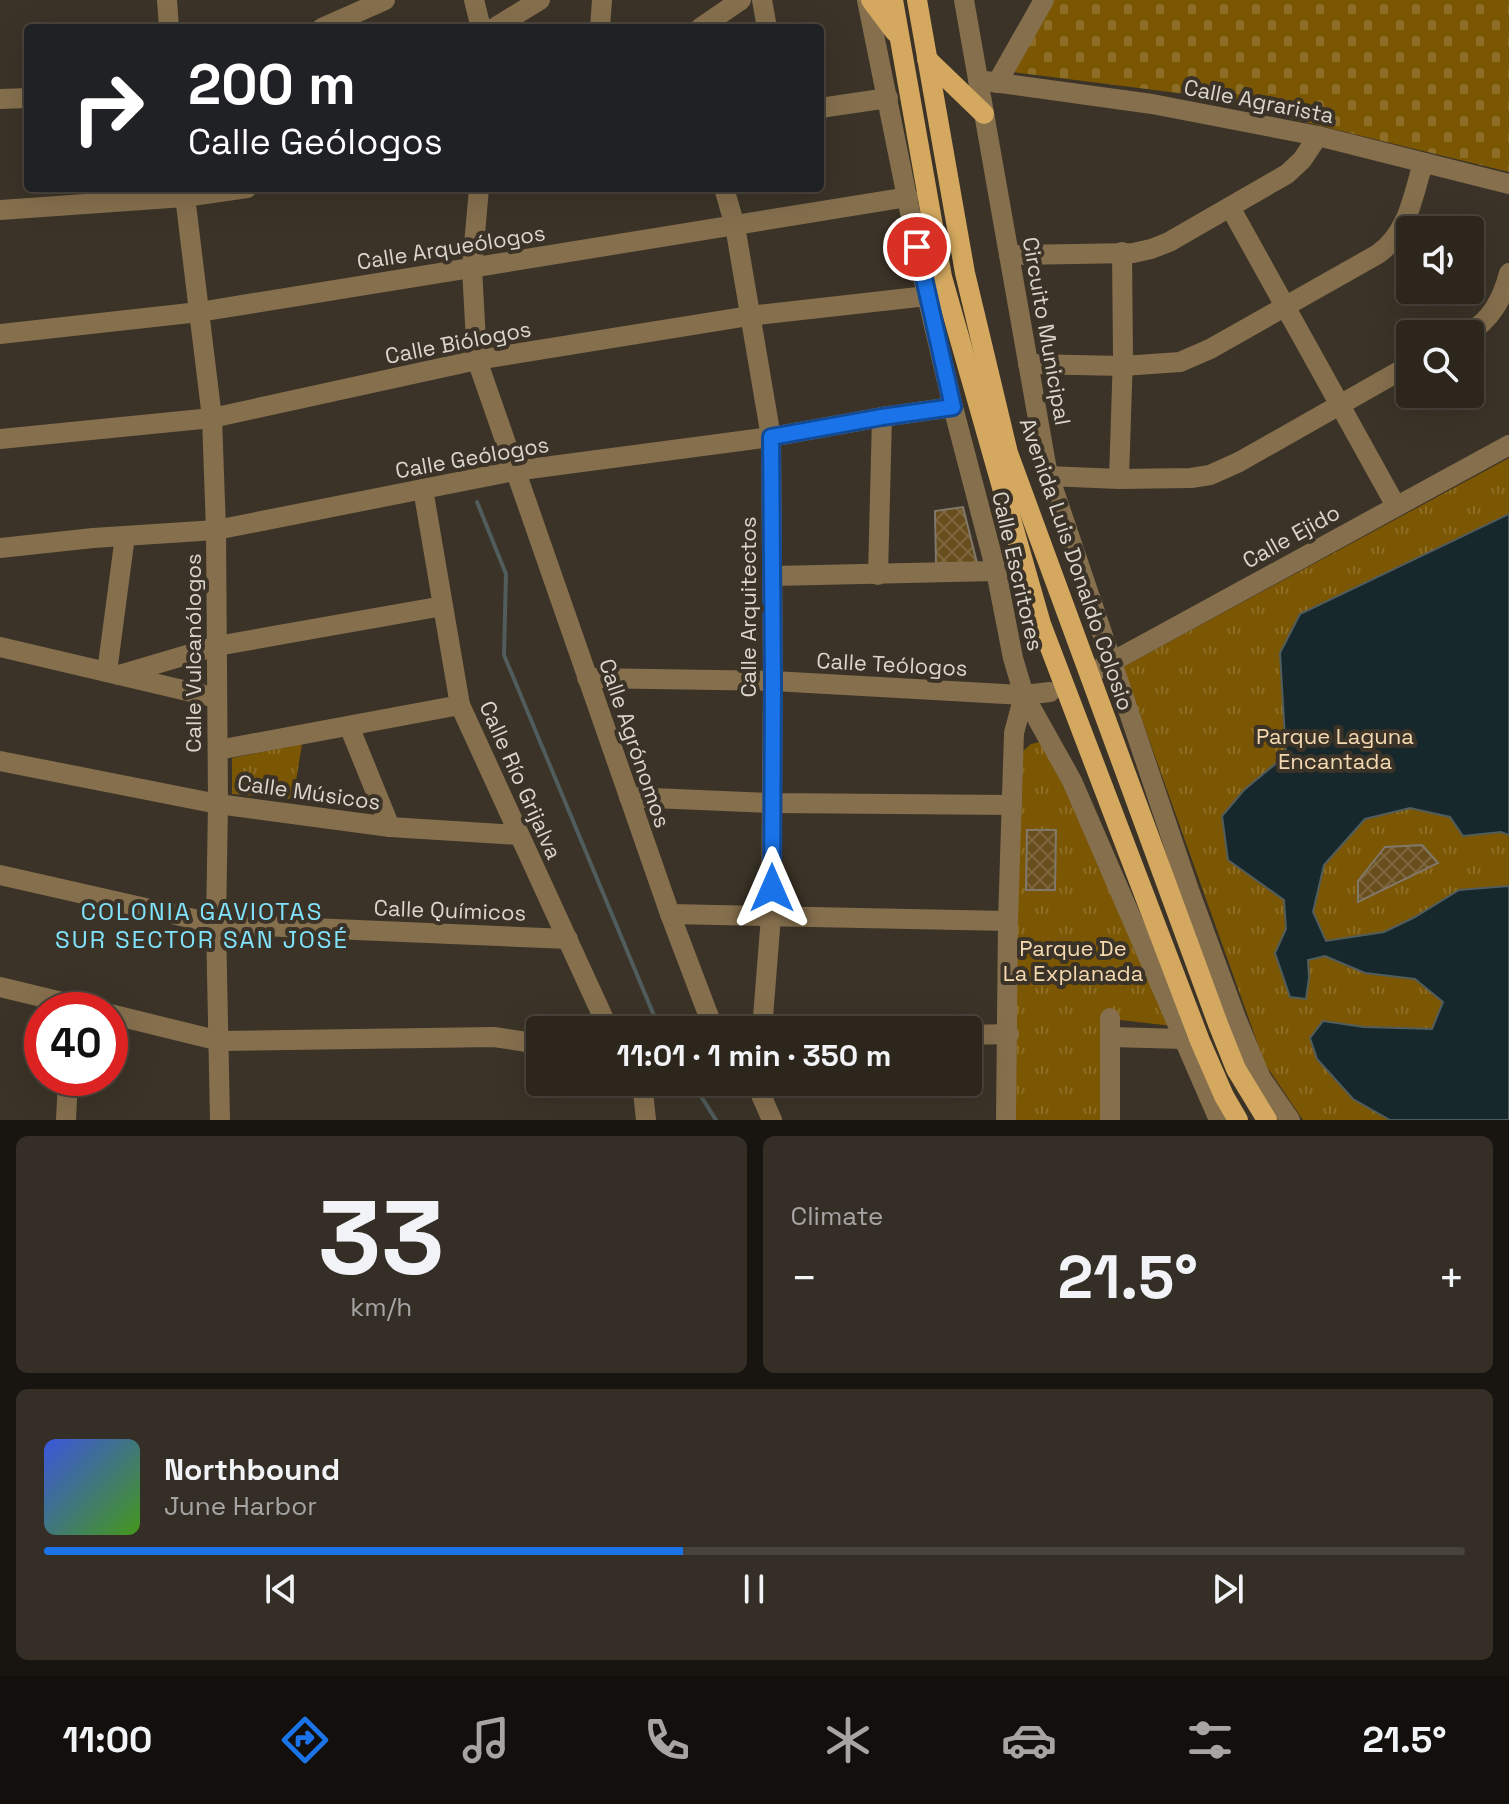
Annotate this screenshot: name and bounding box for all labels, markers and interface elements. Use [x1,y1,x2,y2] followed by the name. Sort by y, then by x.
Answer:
[188,49,356,120] text: 200 m
[56,56,160,160] icon: right
[1182,73,1337,129] street label: Calle Agrarista
[188,119,443,165] text: Calle Geólogos
[883,213,951,281] pin
[1396,216,1484,408] map controls
[1396,216,1484,304] button: sound
[355,218,547,276] street label: Calle Arqueólogos
[895,225,939,269] icon: arrive
[1017,235,1077,427] street label: Circuito Municipal
[383,314,533,370] street label: Calle Biólogos
[1396,320,1484,408] button: search
[1014,414,1140,714] street label: Avenida Luis Donaldo Colosio
[393,430,551,484] street label: Calle Geólogos
[986,488,1050,654] street label: Calle Escritores
[1237,498,1345,574] street label: Calle Ejido
[734,516,762,698] street label: Calle Arquitectos
[179,553,207,753] street label: Calle Vulcanólogos
[816,646,968,682] street label: Calle Teólogos
[593,655,677,831] street label: Calle Agrónomos
[474,696,569,864] street label: Calle Río Grijalva
[1256,722,1414,775] park label: Parque Laguna Encantada
[236,768,382,816] street label: Calle Músicos
[730,846,814,930] position arrow
[373,893,527,927] street label: Calle Químicos
[55,896,349,955] district label: COLONIA GAVIOTAS SUR SECTOR SAN JOSÉ
[1003,934,1144,987] park label: Parque De La Explanada
[24,992,128,1096] speed limit sign: 40
[617,1036,891,1075] text: 11:01 · 1 min · 350 m
[318,1172,444,1304] text: 33
[791,1199,883,1233] text: Climate
[1058,1239,1198,1316] text: 21.5°
[791,1250,818,1306] text: −
[1438,1250,1465,1306] text: +
[350,1290,412,1324] text: km/h
[164,1450,340,1489] text: Northbound
[164,1489,317,1523] text: June Harbor
[259,1567,303,1611] icon: previous
[732,1567,776,1611] icon: pause
[1206,1567,1250,1611] icon: next
[277,1712,333,1768] icon: directions
[458,1712,514,1768] icon: music
[639,1712,695,1768] icon: phone
[820,1712,876,1768] icon: climate
[1001,1712,1057,1768] icon: car
[1182,1712,1238,1768] icon: filters
[62,1717,152,1763] text: 11:00
[1362,1717,1447,1763] text: 21.5°

